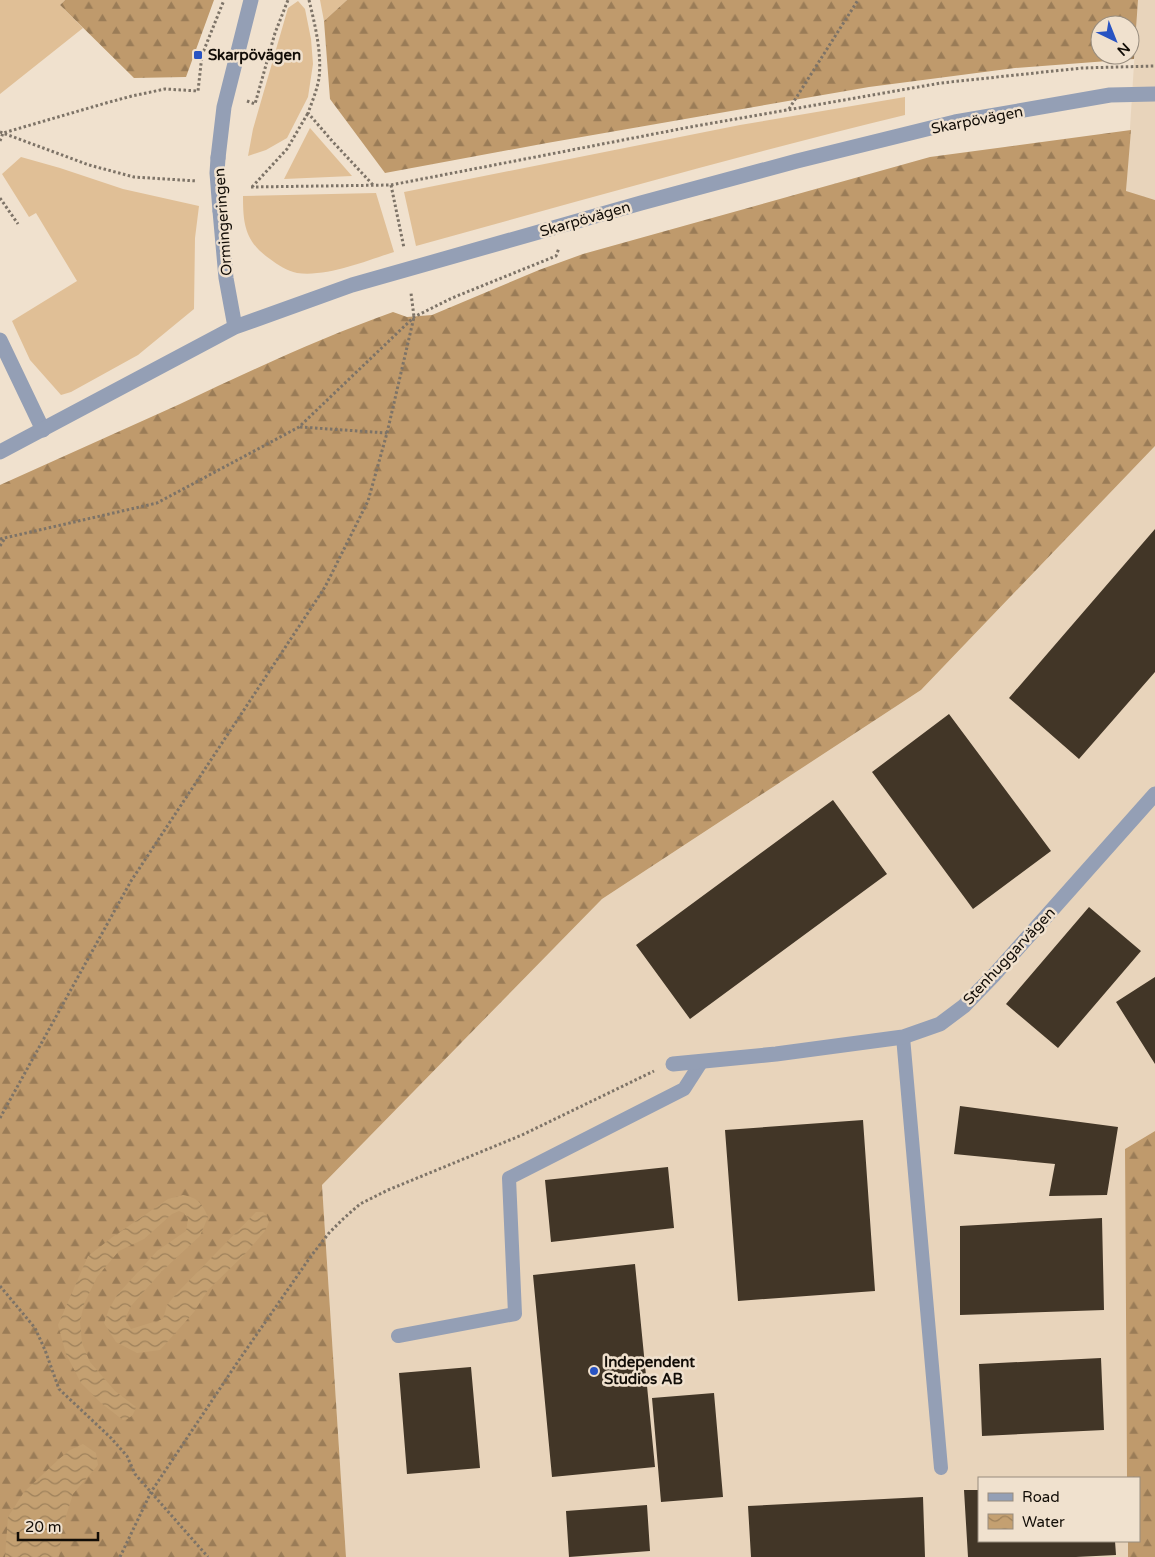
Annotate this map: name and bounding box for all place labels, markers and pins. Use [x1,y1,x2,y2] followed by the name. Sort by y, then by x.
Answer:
[208,46,301,65] place label: Skarpövägen
[192,49,204,61] marker: Skarpövägen
[604,1353,695,1388] place label: Independent Studios AB
[588,1365,600,1377] marker: Independent Studios AB

